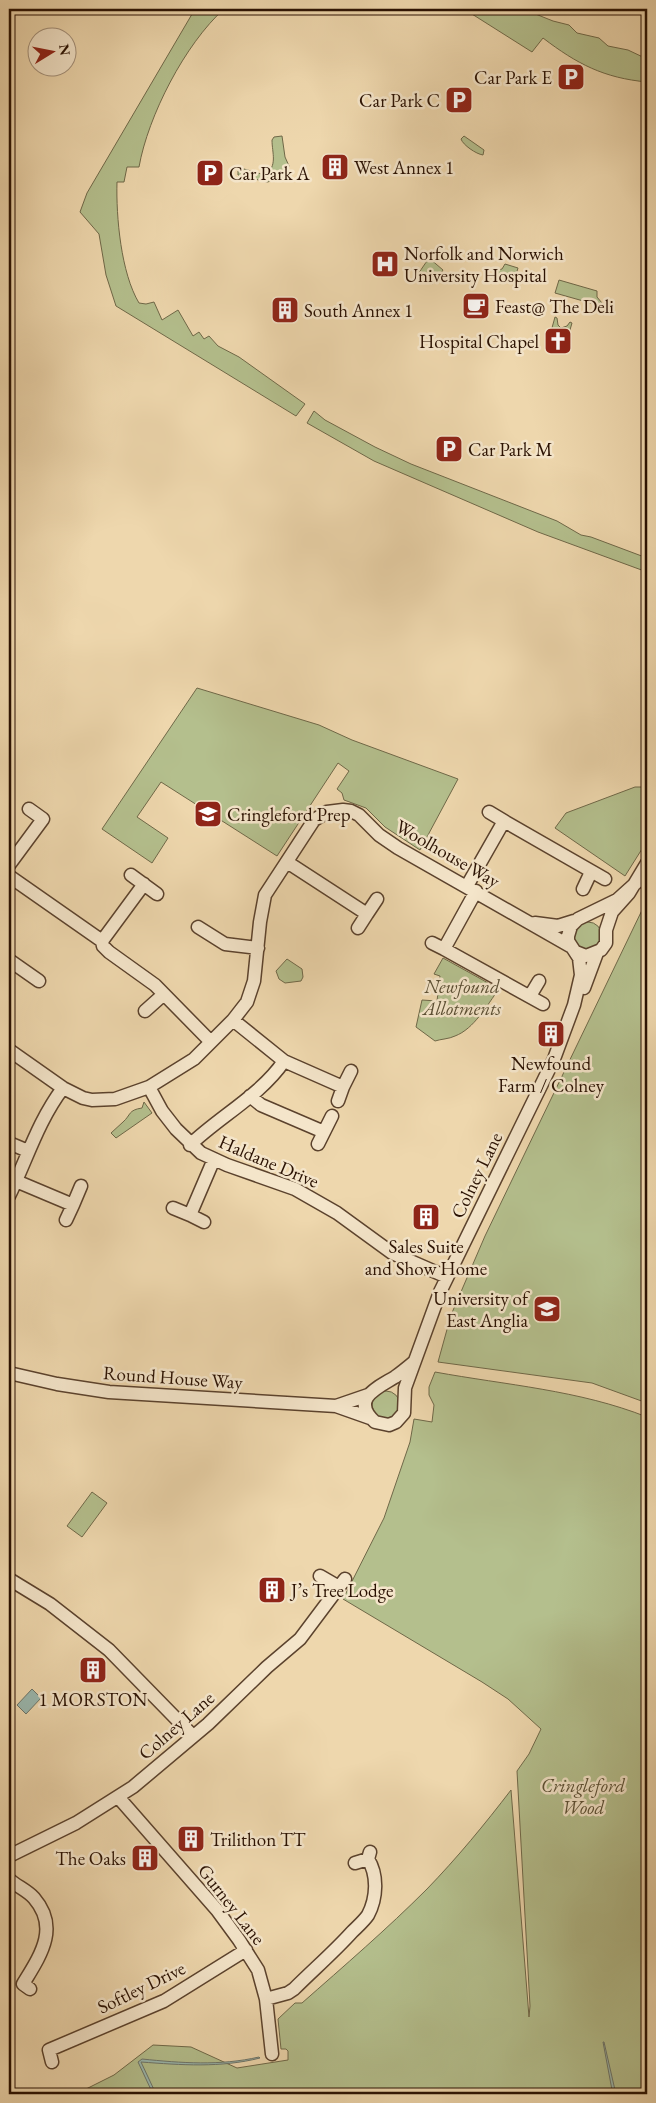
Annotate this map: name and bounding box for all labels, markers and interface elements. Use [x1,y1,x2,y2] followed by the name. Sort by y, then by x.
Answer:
[28,28,78,78] north arrow
[55,43,75,58] text: N
[556,62,586,92] parking icon: Car Park E
[474,65,552,90] place label: Car Park E
[444,85,474,115] parking icon: Car Park C
[359,88,440,113] place label: Car Park C
[320,152,350,182] building icon: West Annex 1
[354,155,454,180] place label: West Annex 1
[195,158,225,188] parking icon: Car Park A
[229,161,310,186] place label: Car Park A
[404,241,564,288] place label: Norfolk and Norwich University Hospital
[370,249,400,279] hospital icon: Norfolk and Norwich University Hospital
[461,291,491,321] cafe icon: Feast@ The Deli
[495,294,614,319] place label: Feast@ The Deli
[270,295,300,325] building icon: South Annex 1
[304,298,413,323] place label: South Annex 1
[543,326,573,356] church icon: Hospital Chapel
[419,329,539,354] place label: Hospital Chapel
[434,434,464,464] parking icon: Car Park M
[468,437,553,462] place label: Car Park M
[193,799,223,829] school or university icon: Cringleford Prep
[227,802,351,827] place label: Cringleford Prep
[391,814,505,894] street label: Woolhouse Way
[421,974,502,1021] park label: Newfound Allotments
[536,1019,566,1049] building icon: Newfound Farm / Colney
[498,1051,605,1098] place label: Newfound Farm / Colney
[445,1128,508,1222] street label: Colney Lane
[215,1129,323,1194] street label: Haldane Drive
[411,1202,441,1232] building icon: Sales Suite and Show Home
[365,1234,487,1281] place label: Sales Suite and Show Home
[433,1286,530,1333] place label: University of East Anglia
[532,1294,562,1324] school or university icon: University of East Anglia
[102,1360,244,1395] street label: Round House Way
[257,1575,287,1605] building icon: J’s Tree Lodge
[289,1578,393,1603] place label: J’s Tree Lodge
[78,1655,108,1685] building icon: 1 MORSTON
[133,1685,220,1765] street label: Colney Lane
[39,1687,147,1712] place label: 1 MORSTON
[541,1773,625,1820] park label: Cringleford Wood
[176,1824,206,1854] building icon: Trilithon TT
[210,1827,306,1852] place label: Trilithon TT
[130,1843,160,1873] building icon: The Oaks
[55,1846,126,1871] place label: The Oaks
[192,1859,271,1950] street label: Gurney Lane
[93,1955,189,2019] street label: Softley Drive

